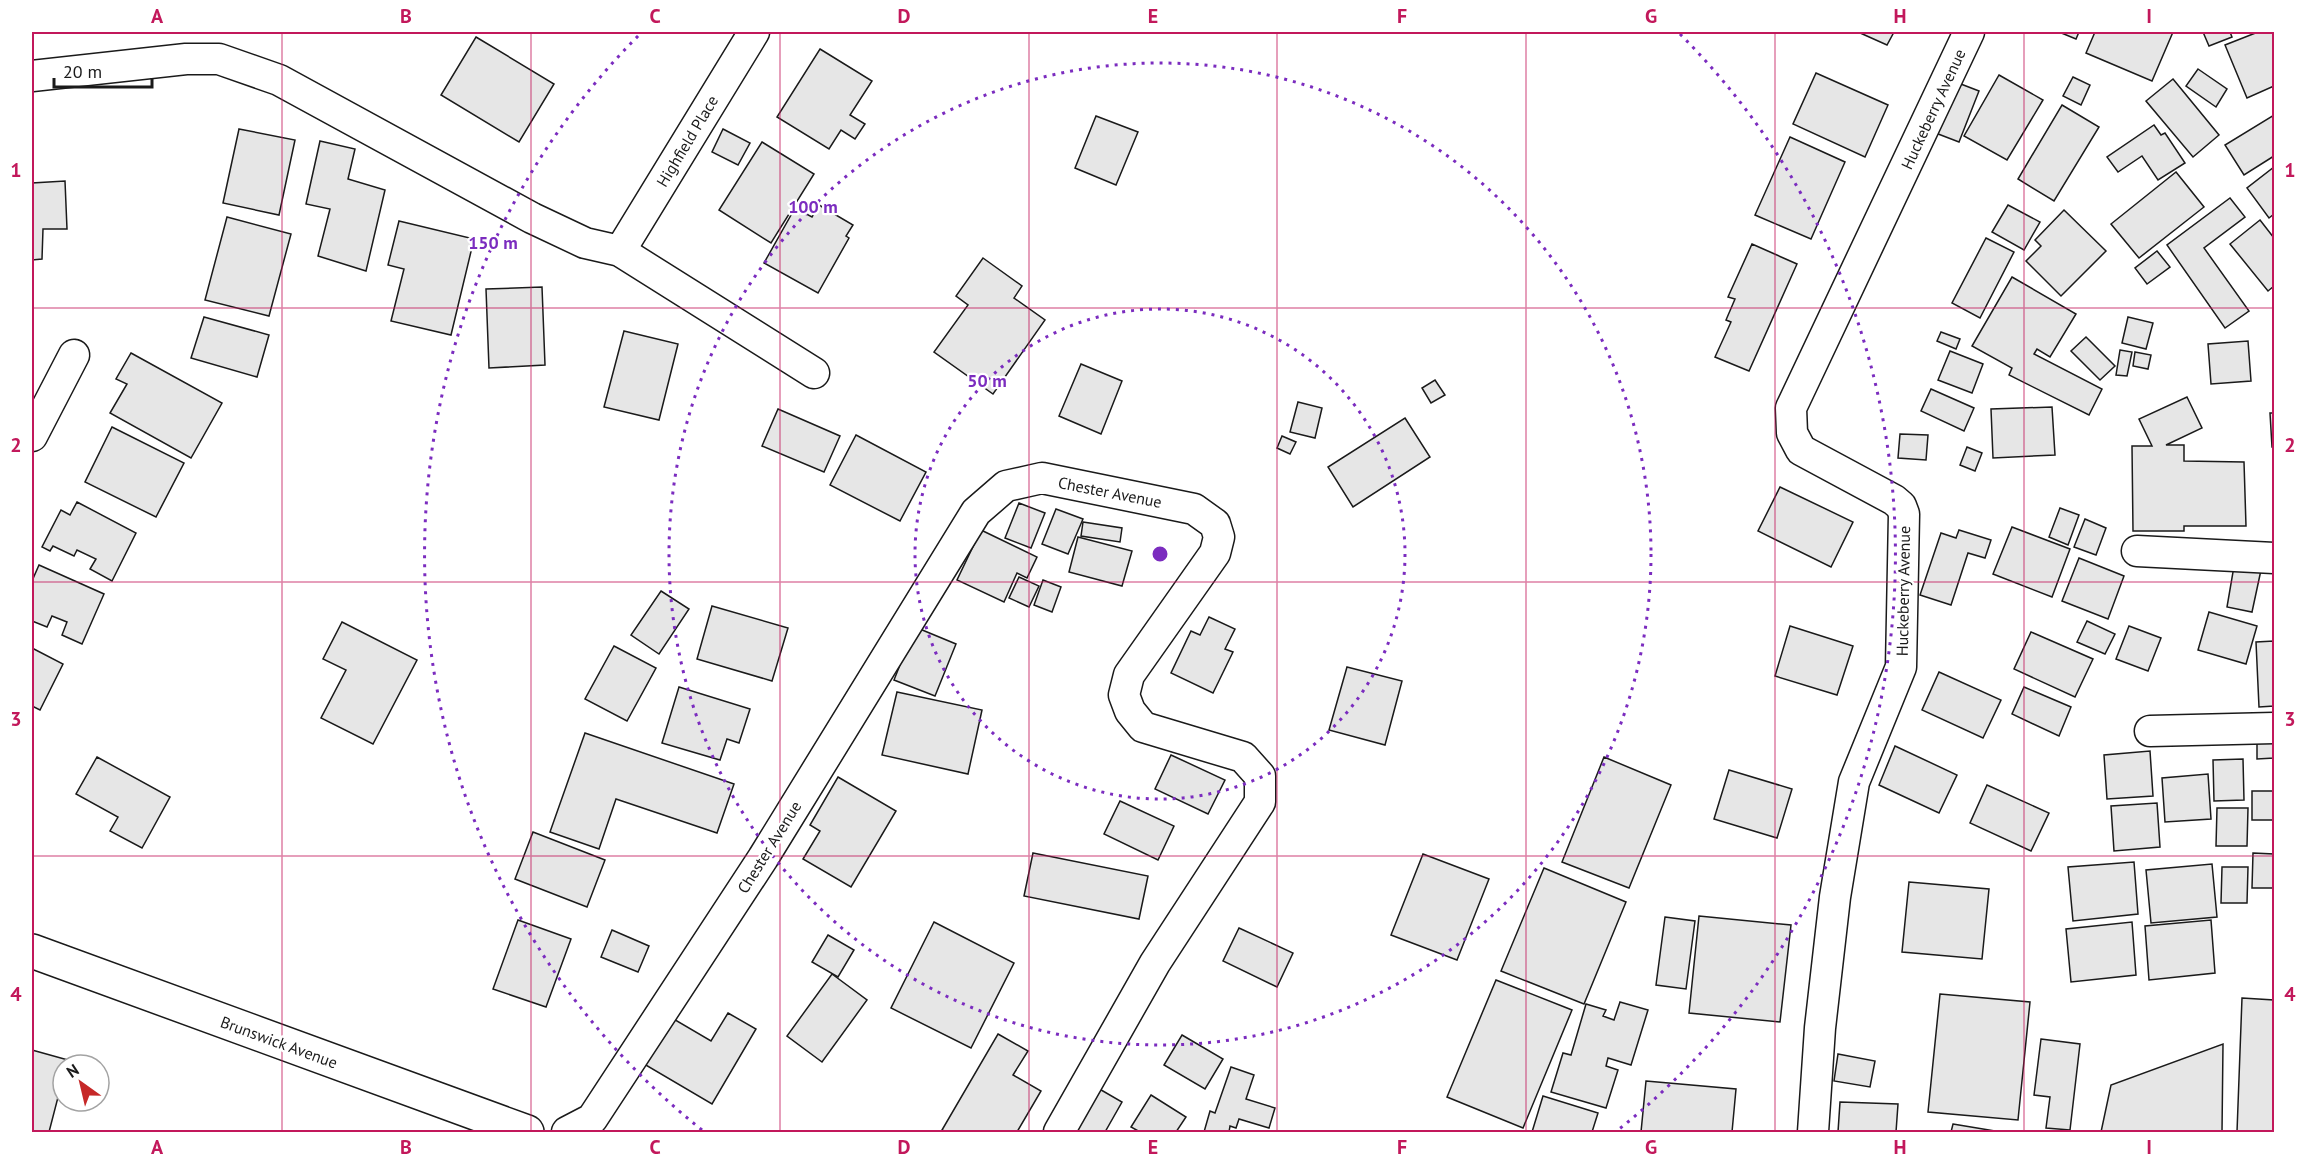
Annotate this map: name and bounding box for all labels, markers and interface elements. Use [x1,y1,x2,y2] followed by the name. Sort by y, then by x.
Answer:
[151,3,164,29] text: A
[400,3,412,29] text: B
[649,3,661,29] text: C
[898,3,911,29] text: D
[1148,3,1158,29] text: E
[1397,3,1407,29] text: F
[1645,3,1657,29] text: G
[1893,3,1907,29] text: H
[2146,3,2152,29] text: I
[1896,46,1970,172] street label: Huckeberry Avenue
[54,51,152,89] scale bar
[63,60,102,83] text: 20 m
[652,92,722,190] street label: Highfield Place
[10,157,22,183] text: 1
[2284,157,2296,183] text: 1
[788,195,838,218] text: 100 m
[468,231,518,254] text: 150 m
[967,369,1007,392] text: 50 m
[10,432,22,458] text: 2
[2284,432,2296,458] text: 2
[1056,472,1164,512] street label: Chester Avenue
[1892,526,1914,656] street label: Huckeberry Avenue
[1150,544,1170,564] centre of rings
[10,706,22,732] text: 3
[2284,706,2296,732] text: 3
[733,797,805,897] street label: Chester Avenue
[10,981,22,1007] text: 4
[2284,981,2296,1007] text: 4
[218,1012,340,1072] street label: Brunswick Avenue
[51,1053,111,1113] north arrow
[63,1059,83,1082] text: N
[151,1134,164,1160] text: A
[400,1134,412,1160] text: B
[649,1134,661,1160] text: C
[898,1134,911,1160] text: D
[1148,1134,1158,1160] text: E
[1397,1134,1407,1160] text: F
[1645,1134,1657,1160] text: G
[1893,1134,1907,1160] text: H
[2146,1134,2152,1160] text: I

